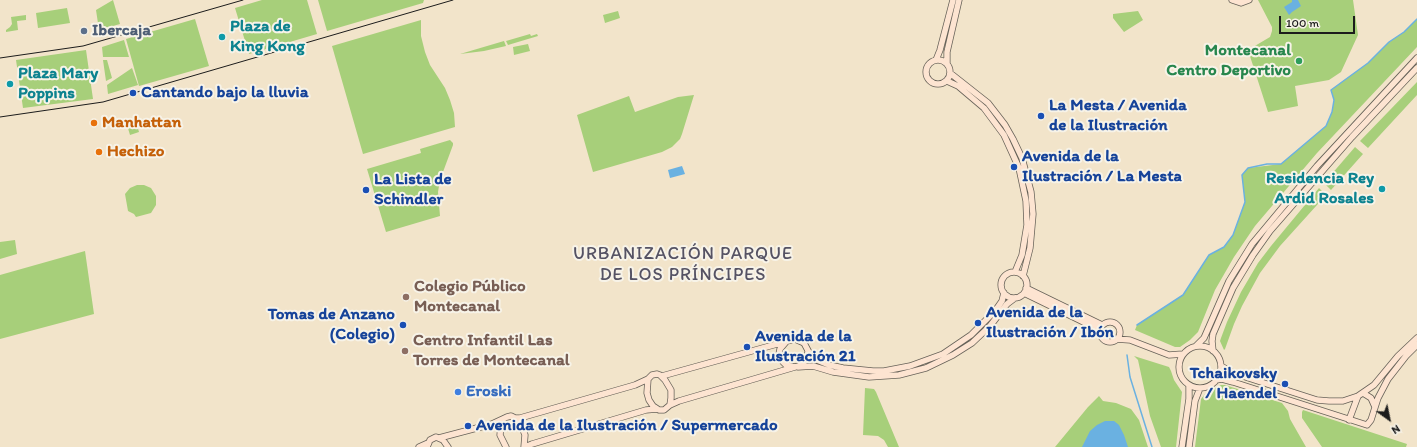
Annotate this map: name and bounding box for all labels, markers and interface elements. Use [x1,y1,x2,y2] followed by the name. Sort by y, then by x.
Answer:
[1281,8,1357,34] scale bar
[1286,16,1319,30] text: 100 m
[230,17,305,57] place label: Plaza de King Kong
[92,21,151,41] place label: Ibercaja
[79,26,89,36] marker: Ibercaja
[217,32,227,42] marker: Plaza de King Kong
[1166,41,1291,81] place label: Montecanal Centro Deportivo
[1294,56,1304,66] marker: Montecanal Centro Deportivo
[18,64,98,104] place label: Plaza Mary Poppins
[5,79,15,89] marker: Plaza Mary Poppins
[141,83,309,103] place label: Cantando bajo la lluvia
[128,88,138,98] marker: Cantando bajo la lluvia
[1049,96,1187,136] place label: La Mesta / Avenida de la Ilustración
[1036,111,1046,121] marker: La Mesta / Avenida de la Ilustración
[102,113,181,133] place label: Manhattan
[89,118,99,128] marker: Manhattan
[107,142,164,162] place label: Hechizo
[94,147,104,157] marker: Hechizo
[1022,147,1182,187] place label: Avenida de la Ilustración / La Mesta
[1009,162,1019,172] marker: Avenida de la Ilustración / La Mesta
[1266,169,1374,209] place label: Residencia Rey Ardid Rosales
[374,170,452,210] place label: La Lista de Schindler
[1377,184,1387,194] marker: Residencia Rey Ardid Rosales
[361,185,371,195] marker: La Lista de Schindler
[574,243,792,286] district label: URBANIZACIÓN PARQUE DE LOS PRÍNCIPES
[414,277,526,317] place label: Colegio Público Montecanal
[401,292,411,302] marker: Colegio Público Montecanal
[986,303,1114,343] place label: Avenida de la Ilustración / Ibón
[268,305,395,345] place label: Tomas de Anzano (Colegio)
[973,318,983,328] marker: Avenida de la Ilustración / Ibón
[398,320,408,330] marker: Tomas de Anzano (Colegio)
[755,327,856,367] place label: Avenida de la Ilustración 21
[413,331,570,371] place label: Centro Infantil Las Torres de Montecanal
[742,342,752,352] marker: Avenida de la Ilustración 21
[400,346,410,356] marker: Centro Infantil Las Torres de Montecanal
[1190,364,1277,404] place label: Tchaikovsky / Haendel
[1280,379,1290,389] marker: Tchaikovsky / Haendel
[466,382,511,402] place label: Eroski
[453,387,463,397] marker: Eroski
[1369,399,1409,439] north arrow
[476,416,778,436] place label: Avenida de la Ilustración / Supermercado
[463,421,473,431] marker: Avenida de la Ilustración / Supermercado
[1389,422,1402,437] text: N

